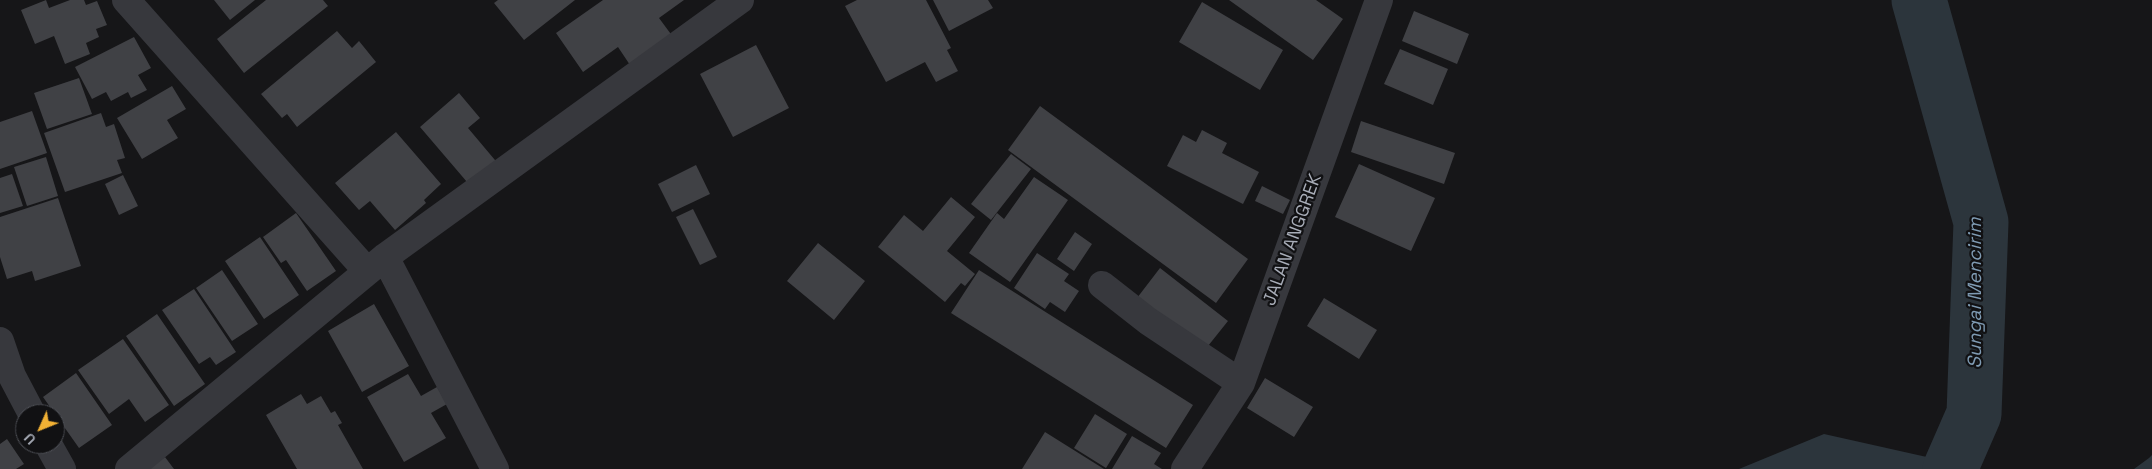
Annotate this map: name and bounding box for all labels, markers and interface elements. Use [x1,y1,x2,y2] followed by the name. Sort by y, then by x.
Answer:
[1259,171,1327,309] street label: JALAN ANGGREK
[1965,217,1987,369] water label: Sungai Mencirim
[15,404,65,454] north arrow
[20,429,40,448] text: U

